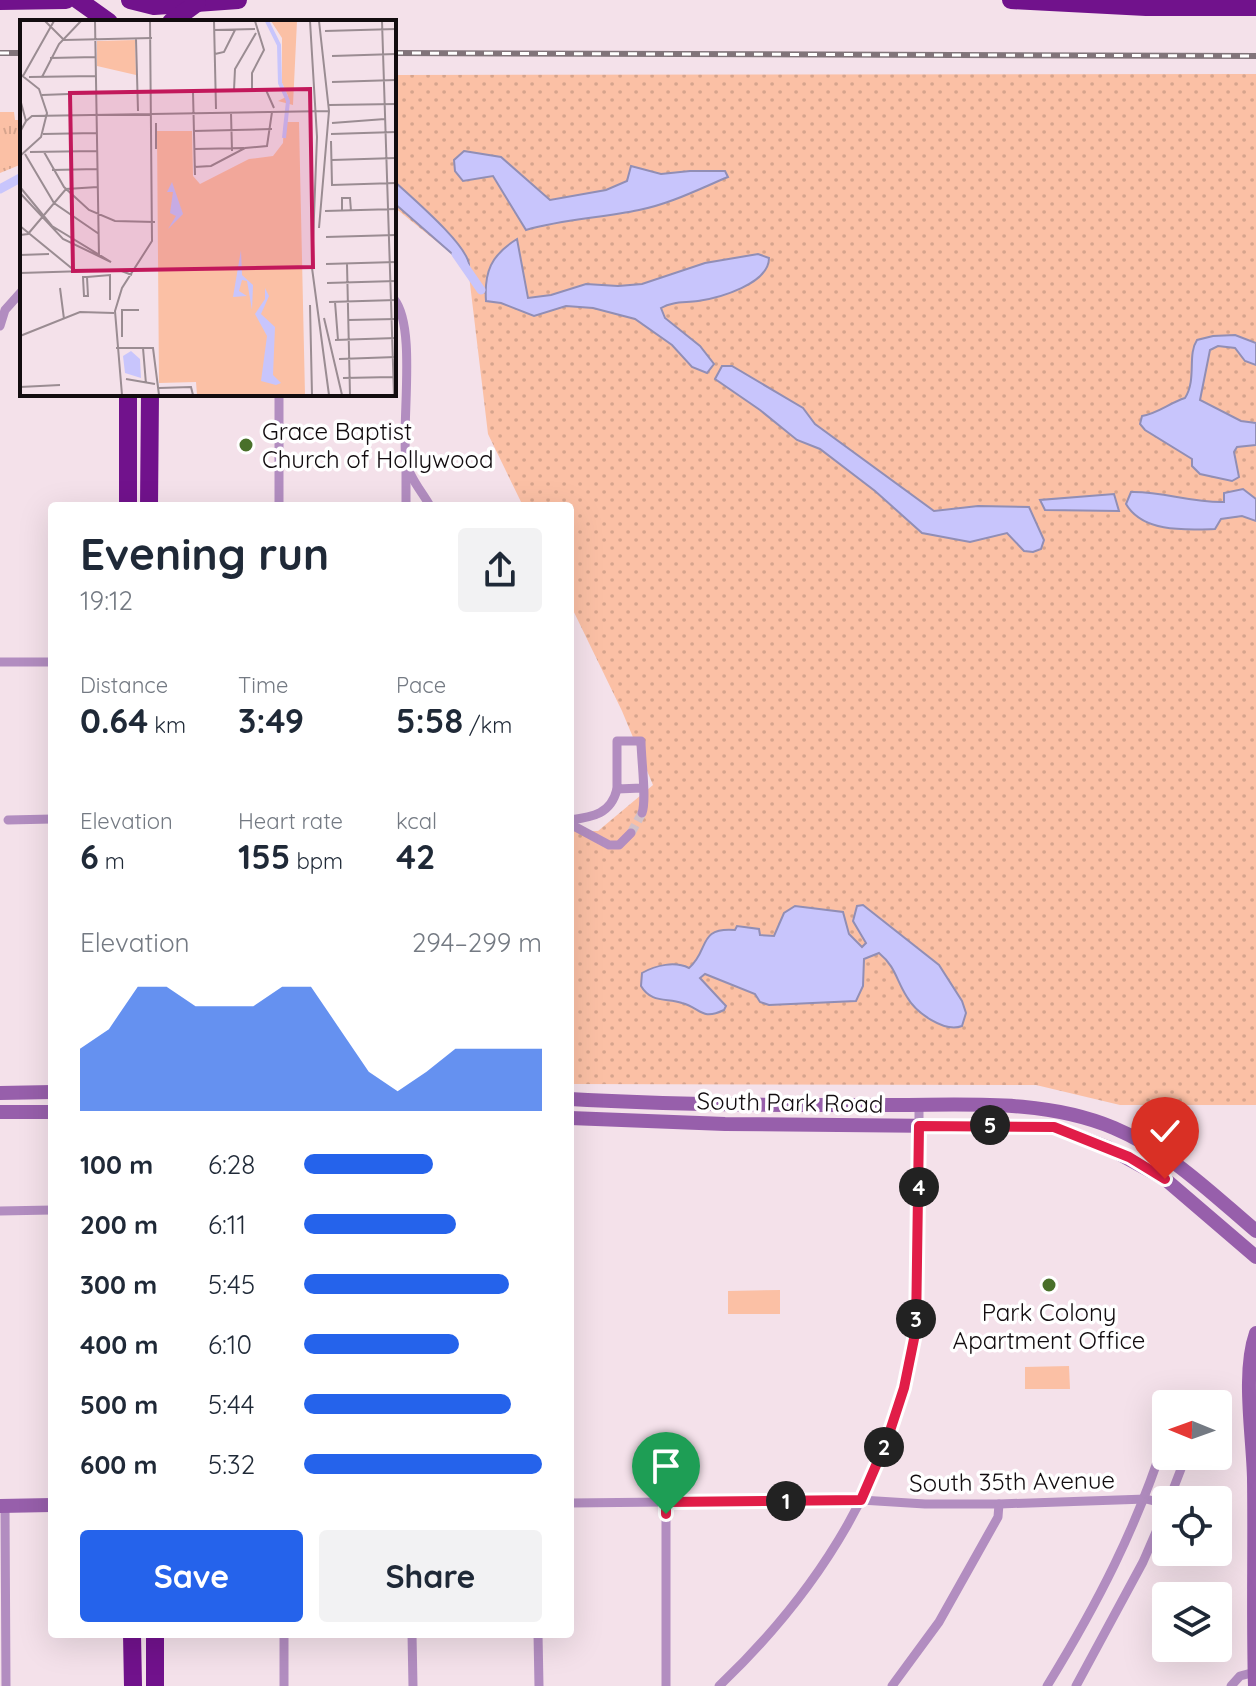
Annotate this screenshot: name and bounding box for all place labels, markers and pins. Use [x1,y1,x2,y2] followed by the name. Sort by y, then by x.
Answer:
[262,416,494,474] place label: Grace Baptist Church of Hollywood
[237,436,255,454] marker: Grace Baptist Church of Hollywood
[1131,1097,1199,1179] pin
[970,1105,1010,1145] pin: 5
[899,1167,939,1207] pin: 4
[1040,1276,1058,1294] marker: Park Colony Apartment Office
[953,1297,1145,1355] place label: Park Colony Apartment Office
[896,1299,936,1339] pin: 3
[864,1427,904,1467] pin: 2
[632,1432,700,1514] pin
[766,1481,806,1521] pin: 1

